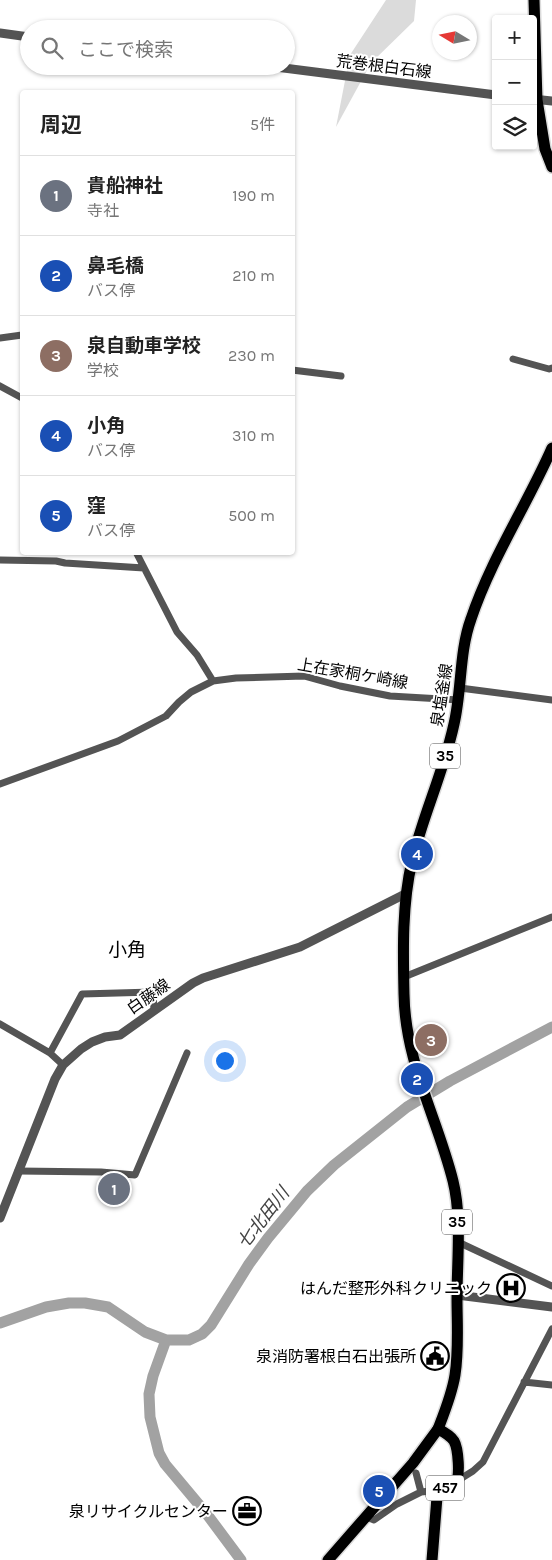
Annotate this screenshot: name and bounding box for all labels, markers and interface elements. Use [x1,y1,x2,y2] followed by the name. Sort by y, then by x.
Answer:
[432,15,477,60] north arrow
[492,15,537,150] map controls
[492,15,537,60] button: +
[20,20,295,75] search box
[38,34,66,62] icon: search
[78,39,173,61] text: ここで検索
[335,51,433,82] street label: 荒巻根白石線
[492,60,537,105] button: −
[492,105,537,150] button: layers
[40,113,82,137] text: 周辺
[250,115,275,134] text: 5件
[87,175,163,197] text: 貴船神社
[53,186,59,205] text: 1
[232,186,275,205] text: 190 m
[87,201,119,220] text: 寺社
[87,255,144,277] text: 鼻毛橋
[51,266,61,285] text: 2
[232,266,275,285] text: 210 m
[87,281,135,300] text: バス停
[87,335,201,357] text: 泉自動車学校
[51,346,61,365] text: 3
[228,346,275,365] text: 230 m
[87,361,119,380] text: 学校
[87,415,125,437] text: 小角
[51,426,61,445] text: 4
[232,426,275,445] text: 310 m
[87,441,135,460] text: バス停
[87,495,106,517] text: 窪
[51,506,61,525] text: 5
[228,506,275,525] text: 500 m
[87,521,135,540] text: バス停
[296,654,410,693] street label: 上在家桐ケ崎線
[427,662,456,728] street label: 泉塩釜線
[430,744,460,768] road number: 35
[401,835,433,873] pin: 4
[108,939,146,961] district label: 小角
[123,975,173,1018] street label: 白藤線
[415,1021,447,1059] pin: 3
[212,1048,238,1074] your location
[401,1060,433,1098] pin: 2
[98,1170,130,1208] pin: 1
[232,1181,295,1253] water label: 七北田川
[442,1210,472,1234] road number: 35
[496,1273,526,1303] hospital icon: はんだ整形外科クリニック
[300,1279,492,1298] place label: はんだ整形外科クリニック
[420,1341,450,1371] public building icon: 泉消防署根白石出張所
[256,1347,416,1366] place label: 泉消防署根白石出張所
[363,1472,395,1510] pin: 5
[426,1476,464,1500] road number: 457
[232,1496,262,1526] office icon: 泉リサイクルセンター
[69,1502,228,1521] place label: 泉リサイクルセンター

